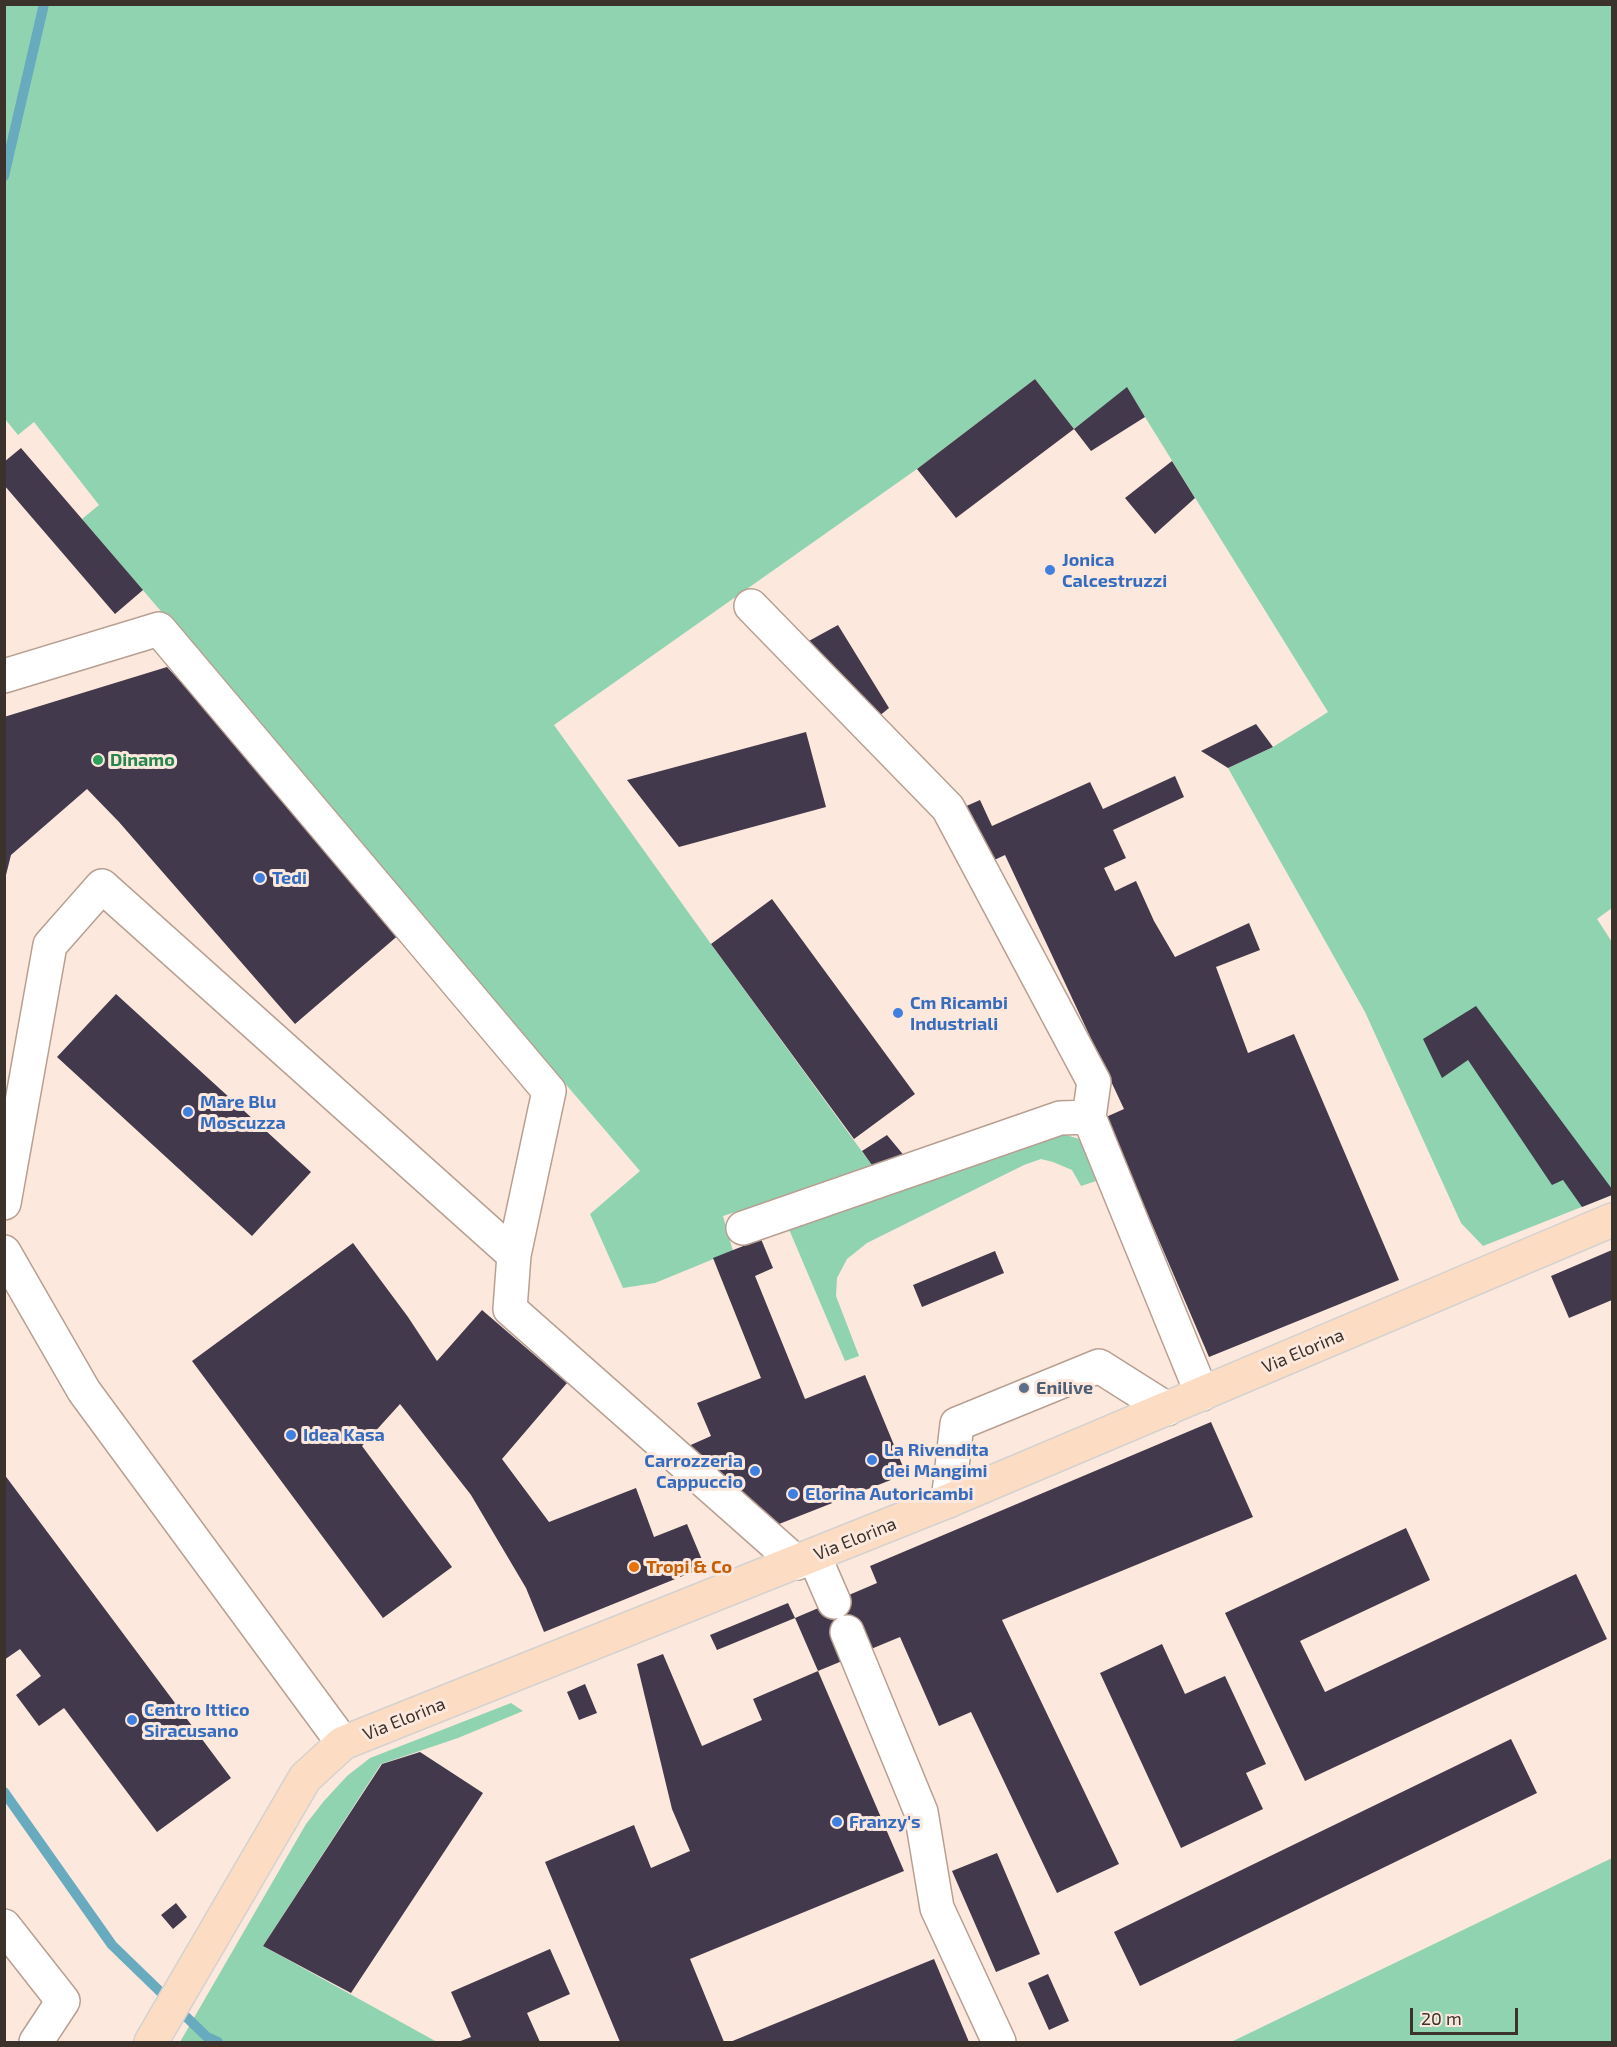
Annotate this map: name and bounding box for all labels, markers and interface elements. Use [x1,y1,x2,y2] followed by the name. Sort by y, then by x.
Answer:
[1062,549,1167,592] place label: Jonica Calcestruzzi
[1043,563,1057,577] marker: Jonica Calcestruzzi
[110,749,175,771] place label: Dinamo
[91,753,105,767] marker: Dinamo
[272,867,307,889] place label: Tedi
[253,871,267,885] marker: Tedi
[910,992,1008,1034] place label: Cm Ricambi Industriali
[891,1006,905,1020] marker: Cm Ricambi Industriali
[200,1091,286,1134] place label: Mare Blu Moscuzza
[181,1105,195,1119] marker: Mare Blu Moscuzza
[1259,1324,1347,1378] street label: Via Elorina
[1036,1377,1093,1399] place label: Enilive
[1017,1381,1031,1395] marker: Enilive
[303,1424,385,1446] place label: Idea Kasa
[284,1428,298,1442] marker: Idea Kasa
[884,1439,989,1482] place label: La Rivendita dei Mangimi
[644,1450,743,1492] place label: Carrozzeria Cappuccio
[865,1453,879,1467] marker: La Rivendita dei Mangimi
[748,1464,762,1478] marker: Carrozzeria Cappuccio
[805,1483,974,1505] place label: Elorina Autoricambi
[786,1487,800,1501] marker: Elorina Autoricambi
[811,1513,899,1565] street label: Via Elorina
[646,1556,732,1578] place label: Tropi & Co
[627,1560,641,1574] marker: Tropi & Co
[360,1693,448,1745] street label: Via Elorina
[144,1699,250,1742] place label: Centro Ittico Siracusano
[125,1713,139,1727] marker: Centro Ittico Siracusano
[849,1811,921,1833] place label: Franzy's
[830,1815,844,1829] marker: Franzy's
[1413,1996,1521,2034] scale bar
[1421,2007,1462,2029] text: 20 m

